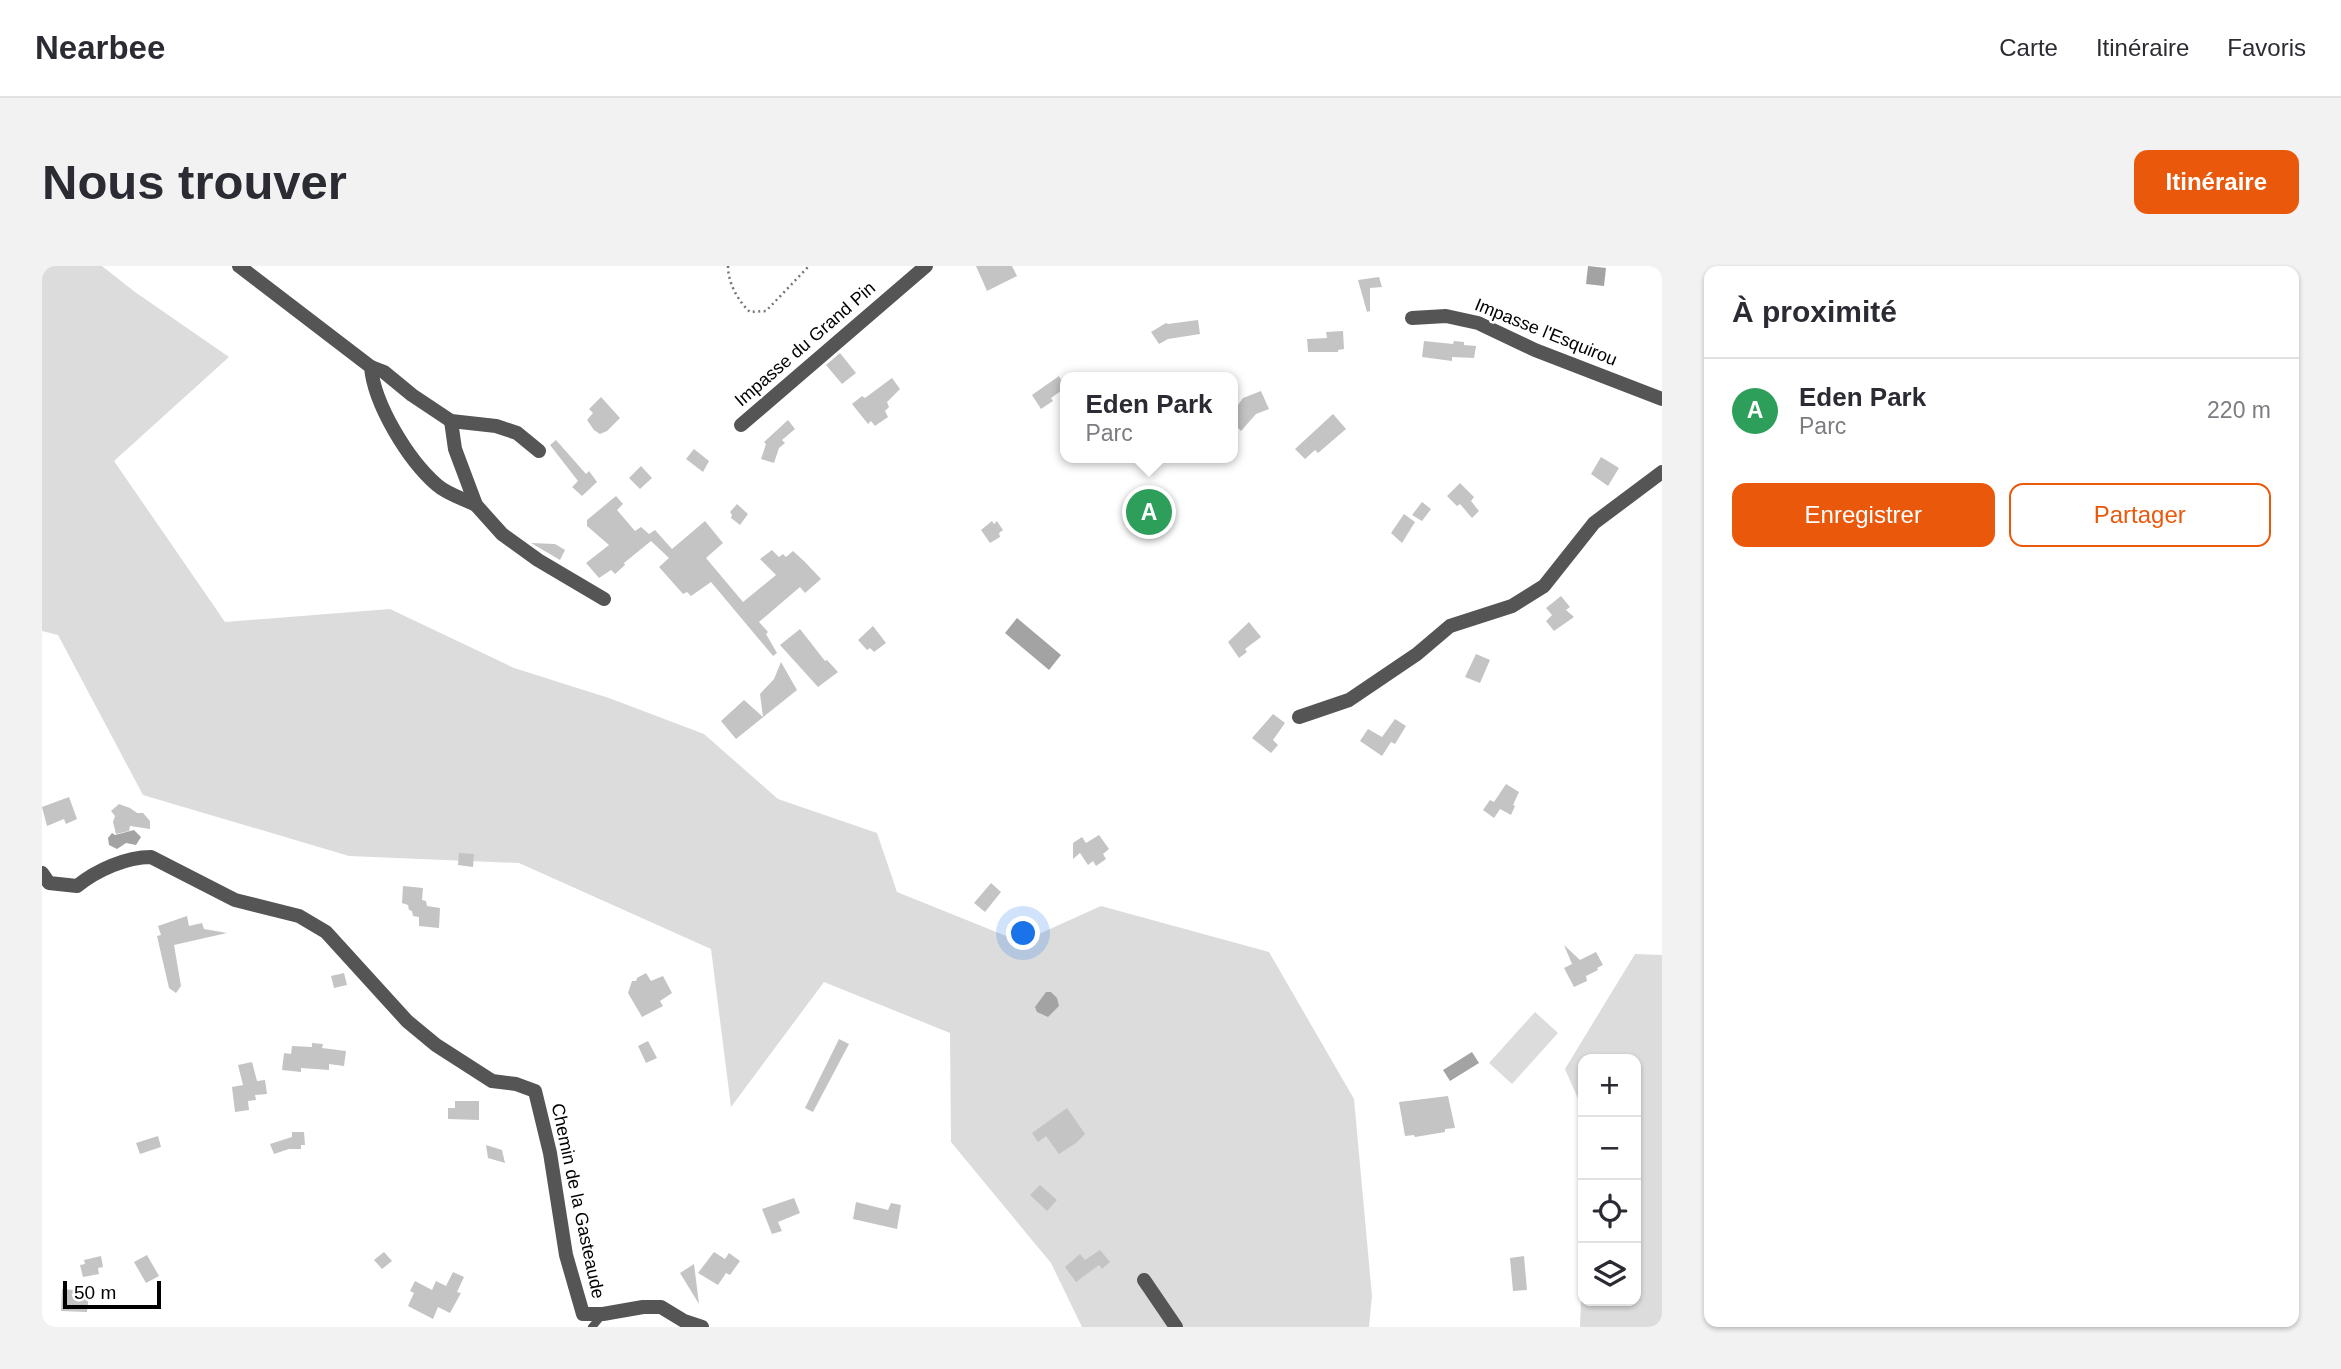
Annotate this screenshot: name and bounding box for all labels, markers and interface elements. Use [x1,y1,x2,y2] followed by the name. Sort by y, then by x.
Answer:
[35,29,165,66] text: Nearbee
[1999,34,2058,61] text: Carte
[2096,34,2189,61] text: Itinéraire
[2227,34,2306,61] text: Favoris
[2134,150,2299,214] button: Itinéraire
[42,155,347,209] text: Nous trouver
[731,278,879,410] street label: Impasse du Grand Pin
[1472,294,1620,370] street label: Impasse l'Esquirou
[1732,295,1897,328] text: À proximité
[1060,372,1238,463] popup
[1799,382,1926,412] text: Eden Park
[1085,389,1213,419] text: Eden Park
[1747,397,1763,423] text: A
[2207,397,2271,423] text: 220 m
[1799,413,1846,439] text: Parc
[1085,420,1133,446] text: Parc
[1732,483,1995,547] button: Enregistrer
[2009,483,2271,547] button: Partager
[1126,486,1172,538] pin: A
[1006,916,1040,950] your location
[1578,1054,1641,1306] map controls
[1578,1054,1641,1117] button: +
[548,1102,608,1300] street label: Chemin de la Gasteaude
[1578,1117,1641,1180] button: −
[1578,1180,1641,1243] button: locate
[1578,1243,1641,1306] button: layers
[63,1278,161,1310] scale bar
[74,1282,116,1303] text: 50 m

